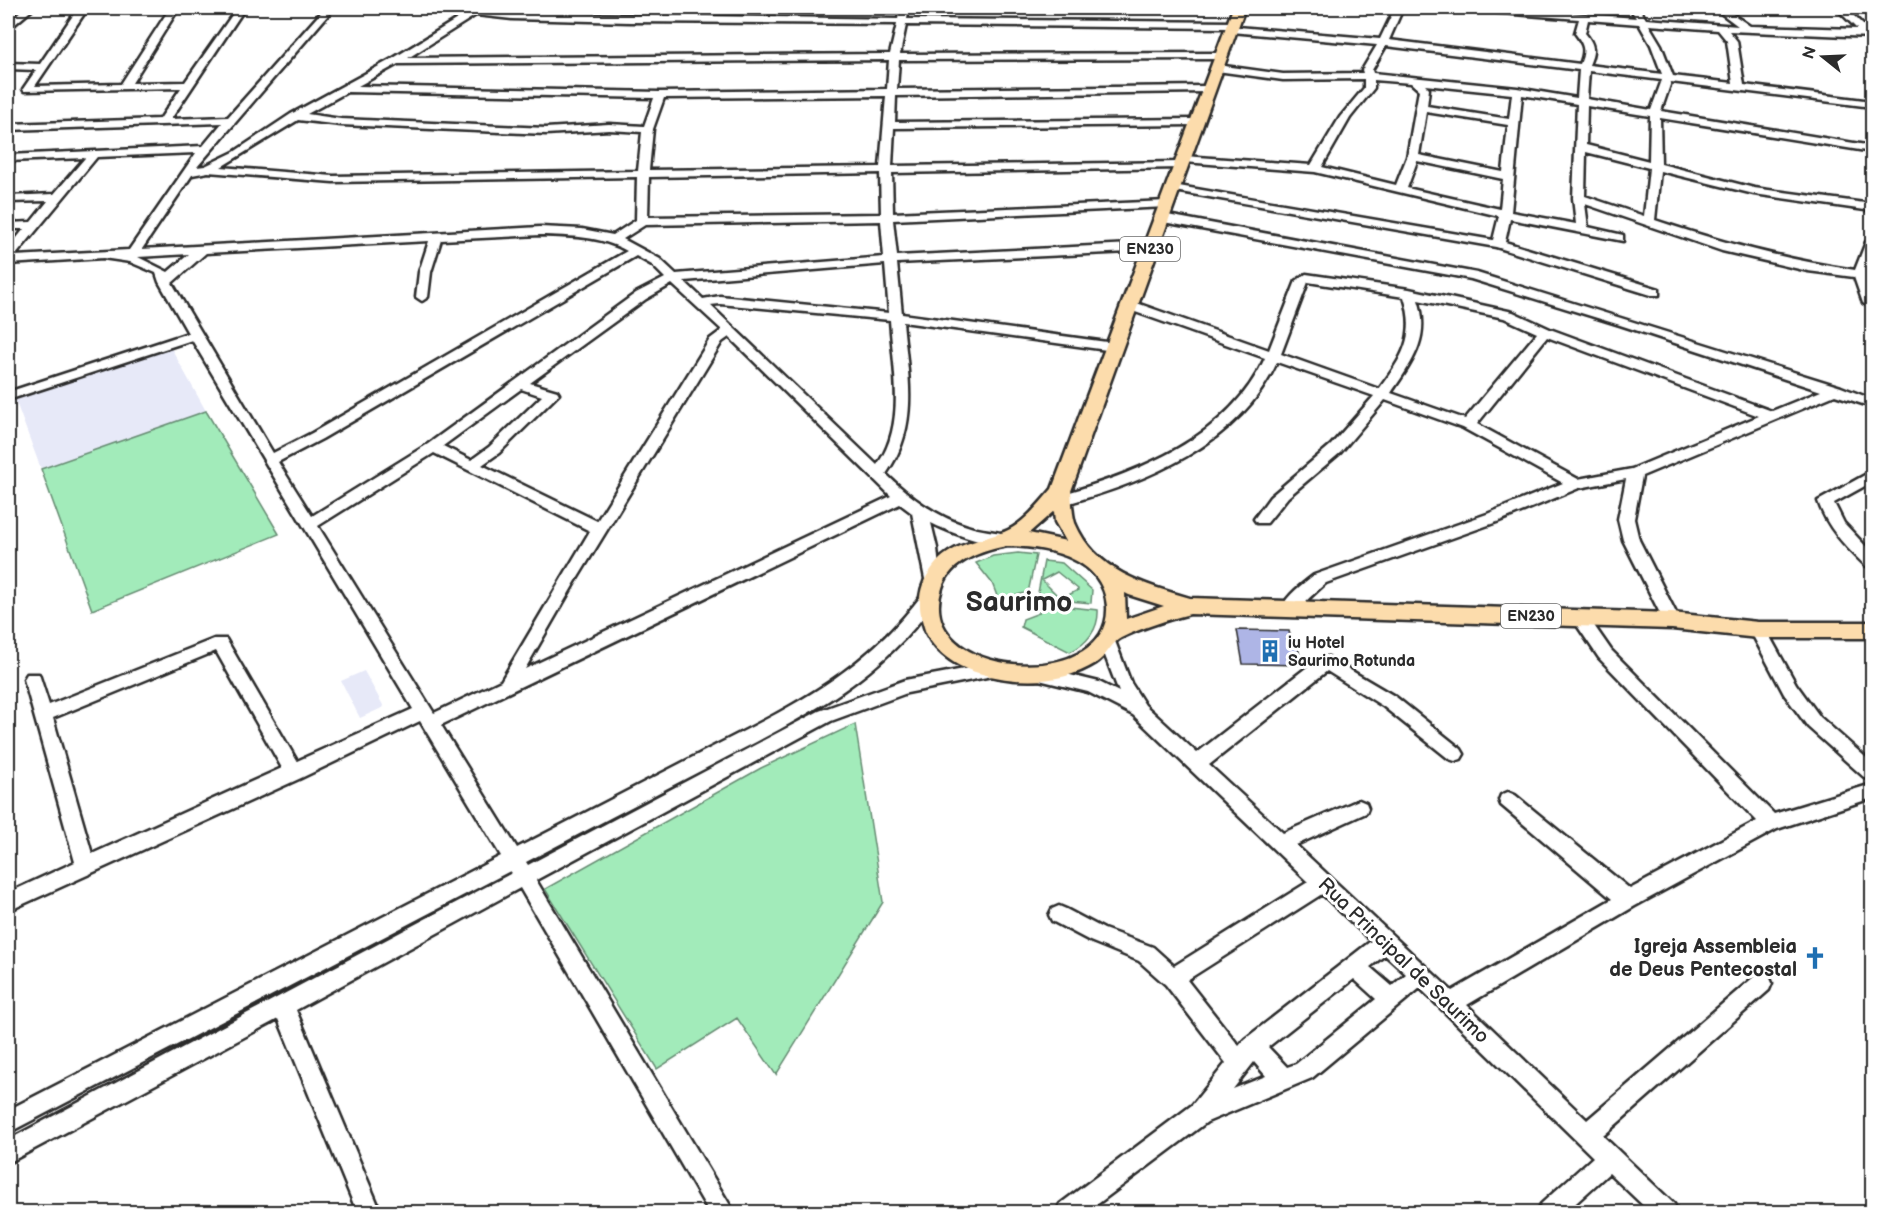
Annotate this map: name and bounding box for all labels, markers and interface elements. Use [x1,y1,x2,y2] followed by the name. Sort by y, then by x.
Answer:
[1793,27,1853,87] north arrow
[1799,44,1821,61] text: N
[1120,237,1180,261] road number: EN230
[966,586,1072,619] district label: Saurimo
[1501,604,1561,628] road number: EN230
[1288,634,1415,671] place label: iu Hotel Saurimo Rotunda
[1257,638,1283,664] building icon: iu Hotel Saurimo Rotunda
[1313,873,1494,1049] street label: Rua Principal de Saurimo
[1609,935,1797,982] place label: Igreja Assembleia de Deus Pentecostal
[1802,945,1828,971] church icon: Igreja Assembleia de Deus Pentecostal

